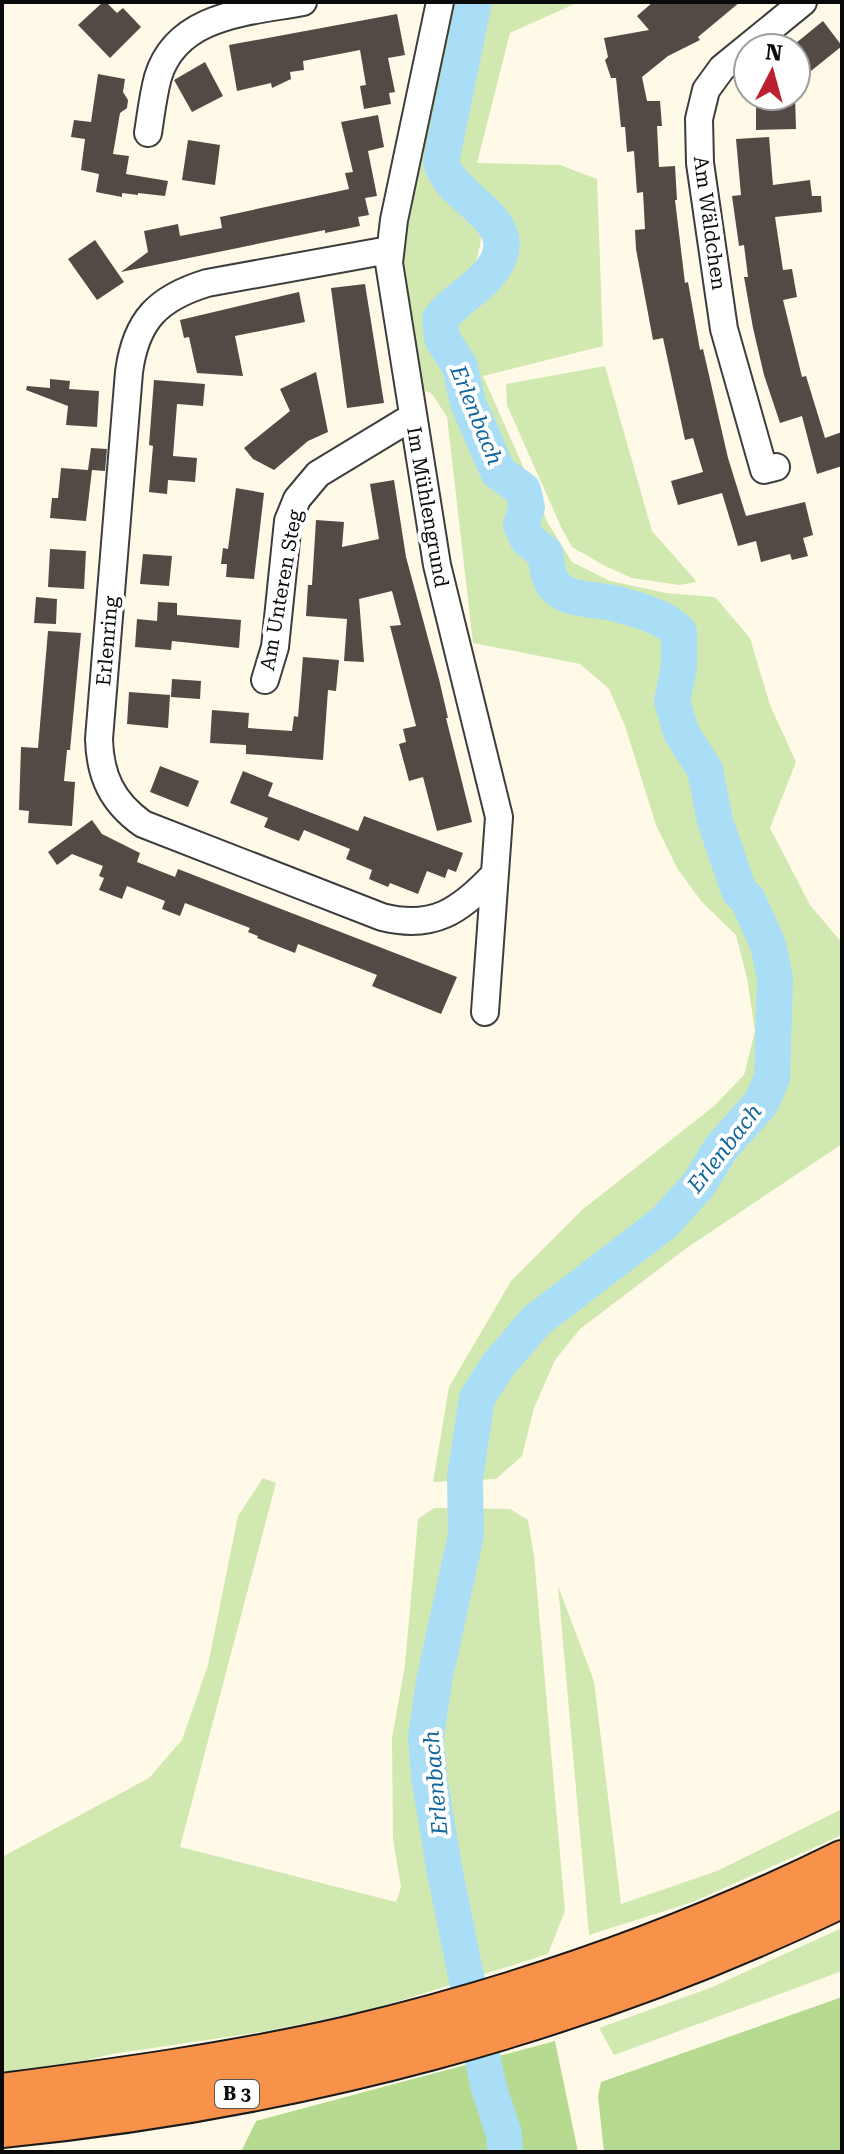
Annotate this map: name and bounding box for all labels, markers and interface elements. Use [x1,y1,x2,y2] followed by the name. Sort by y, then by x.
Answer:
[732,32,812,112] north arrow
[764,39,784,66] text: N
[689,154,731,292] street label: Am Wäldchen
[445,361,508,469] water label: Erlenbach
[402,425,454,589] street label: Im Mühlengrund
[255,507,307,672] street label: Am Unteren Steg
[91,595,123,687] street label: Erlenring
[682,1099,767,1198] water label: Erlenbach
[418,1730,453,1837] water label: Erlenbach
[215,2080,259,2108] road number: B 3

